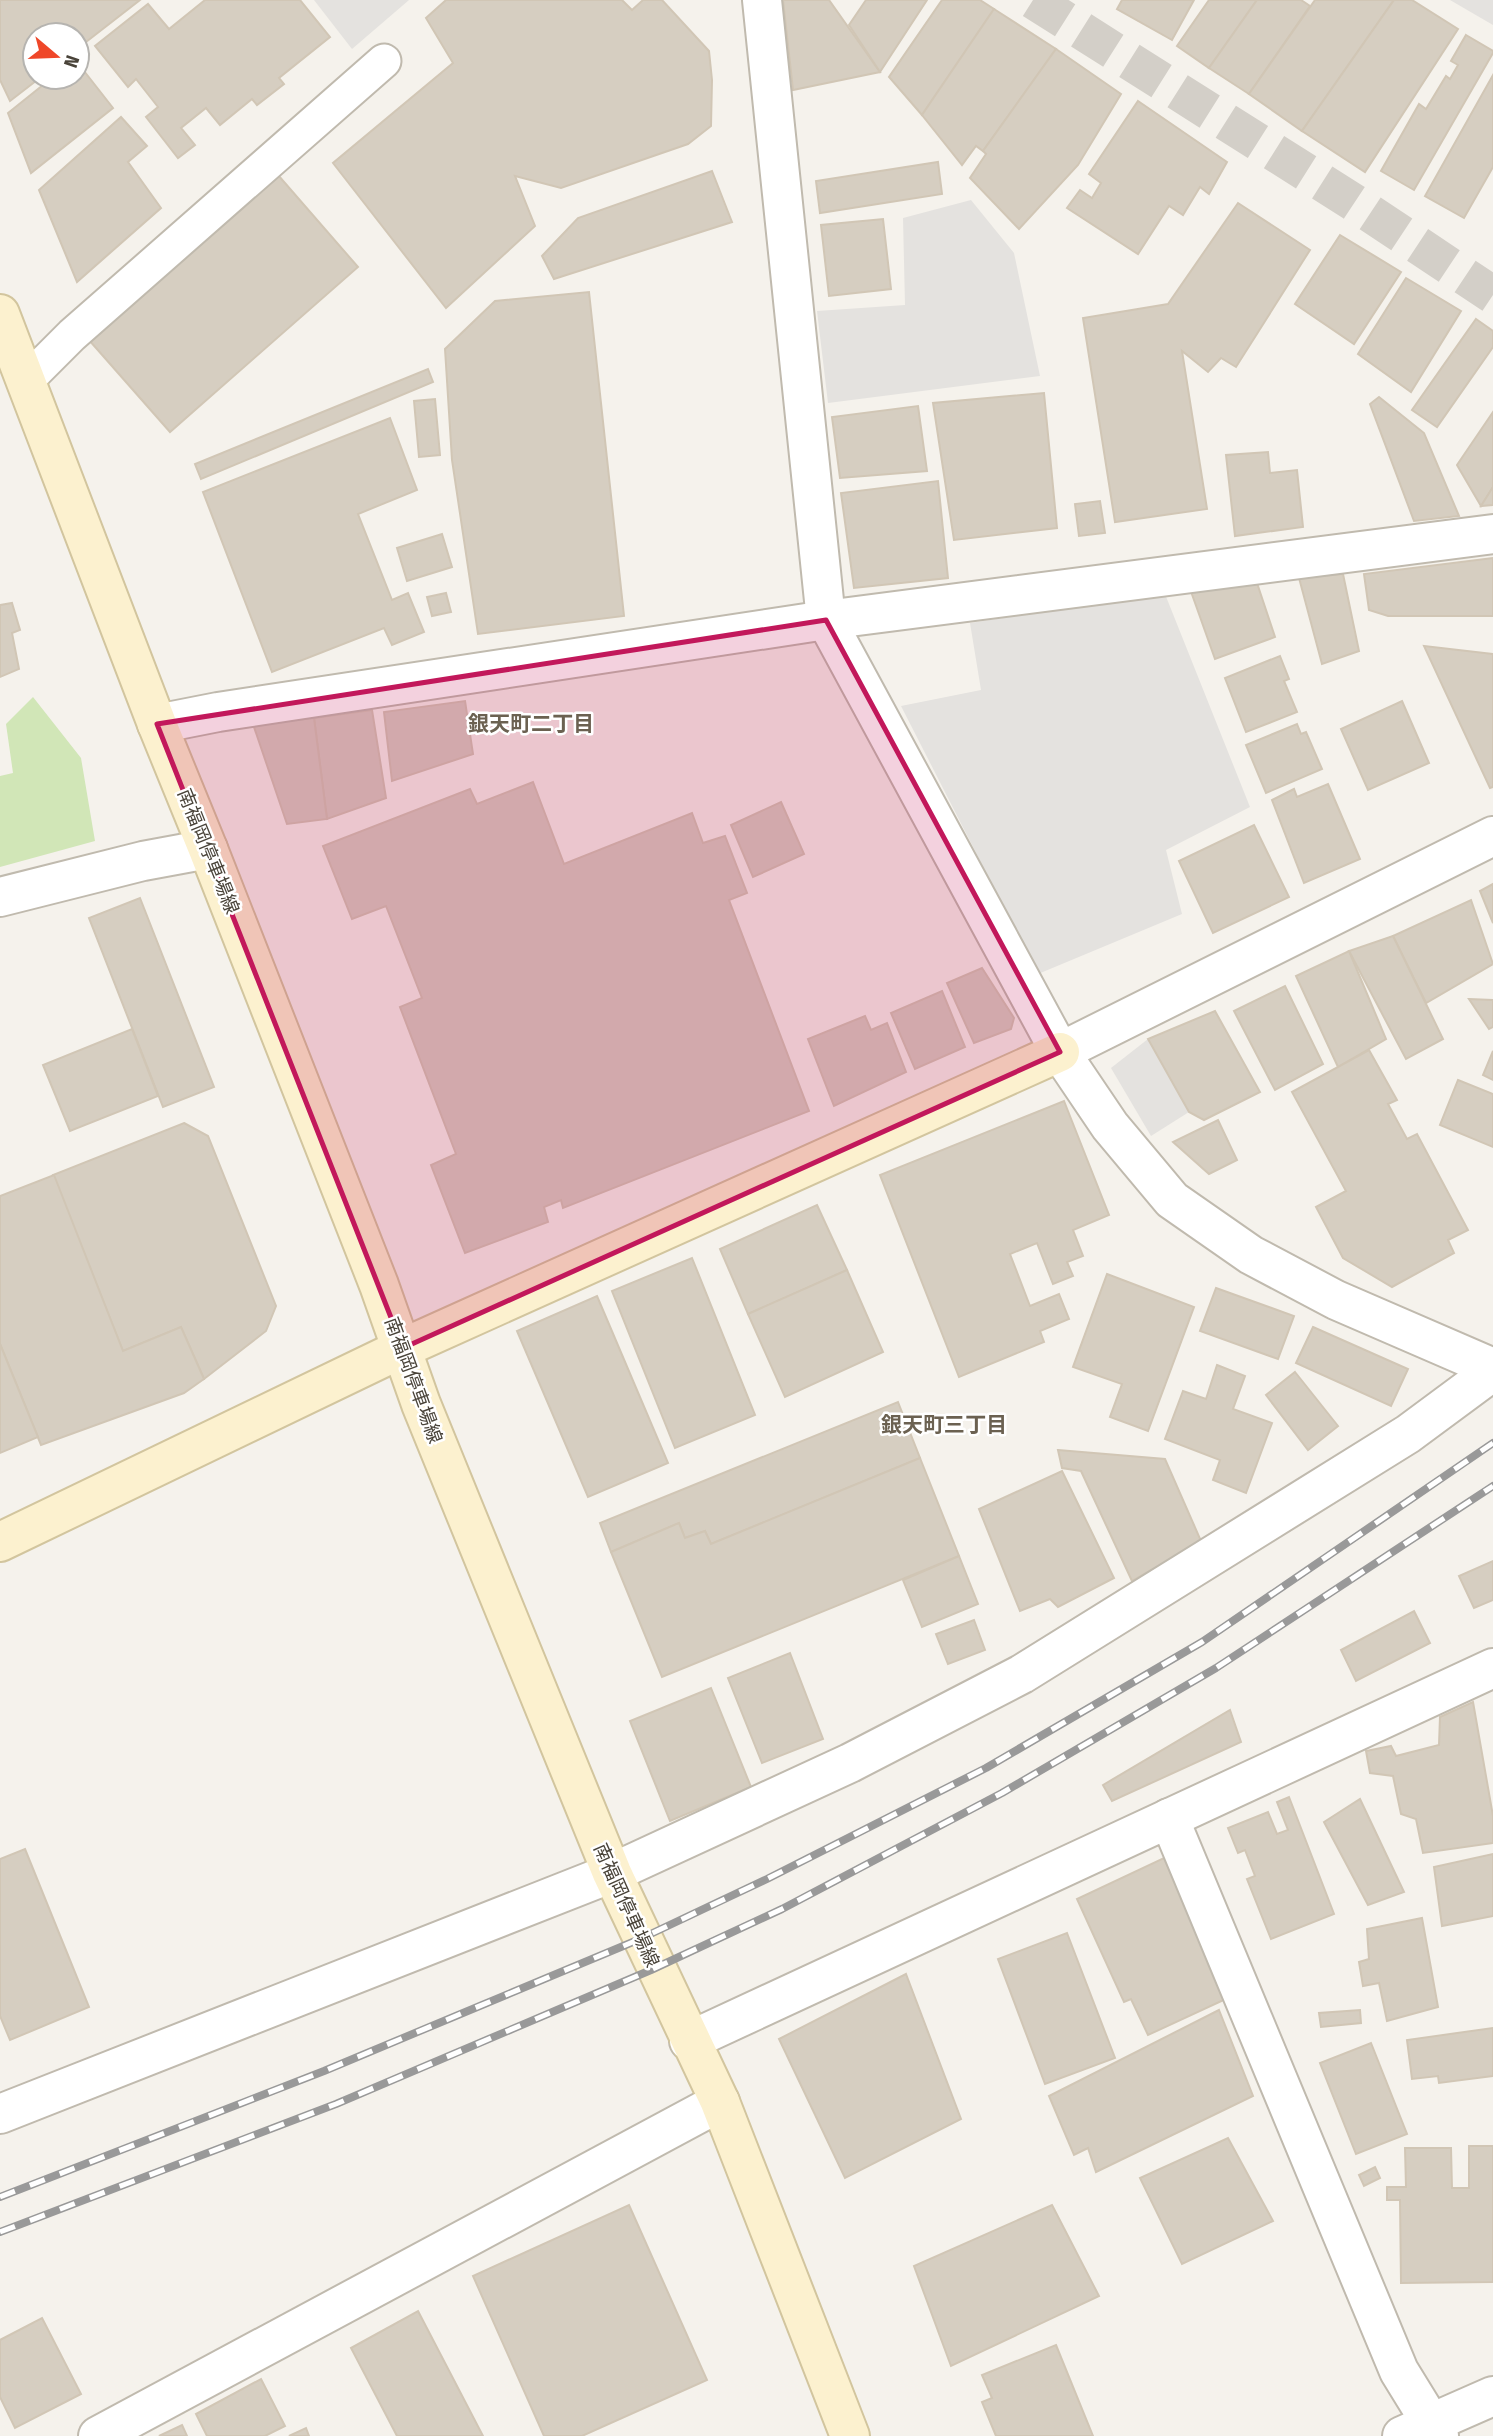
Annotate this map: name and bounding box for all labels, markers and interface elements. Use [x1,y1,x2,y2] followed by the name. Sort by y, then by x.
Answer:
[21,21,91,91] north arrow
[59,52,84,71] text: N
[468,711,594,737] district label: 銀天町二丁目
[173,785,244,917] street label: 南福岡停車場線
[380,1314,447,1447] street label: 南福岡停車場線
[881,1412,1007,1438] district label: 銀天町三丁目
[589,1840,664,1971] street label: 南福岡停車場線

